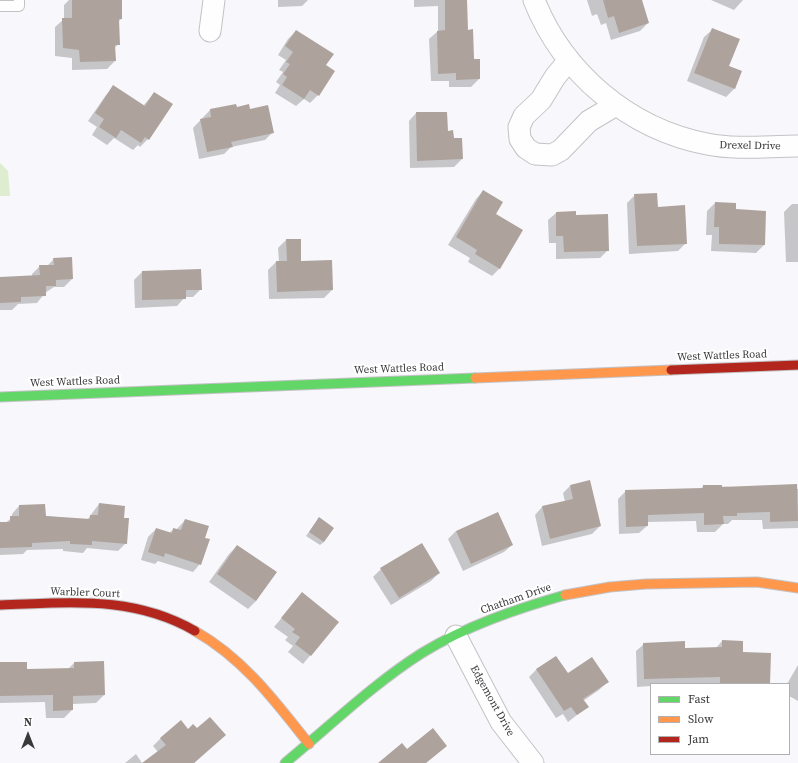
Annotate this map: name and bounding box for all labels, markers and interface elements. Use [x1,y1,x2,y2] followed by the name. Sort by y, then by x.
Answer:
[719,139,781,153] street label: Drexel Drive
[677,348,767,364] street label: West Wattles Road
[354,361,444,377] street label: West Wattles Road
[30,374,120,390] street label: West Wattles Road
[479,581,553,617] street label: Chatham Drive
[50,585,120,601] street label: Warbler Court
[467,663,517,739] street label: Edgemont Drive
[650,683,790,755] legend
[688,691,710,707] text: Fast
[688,711,713,727] text: Slow
[8,715,48,755] north arrow
[24,715,32,730] text: N
[688,731,709,747] text: Jam

